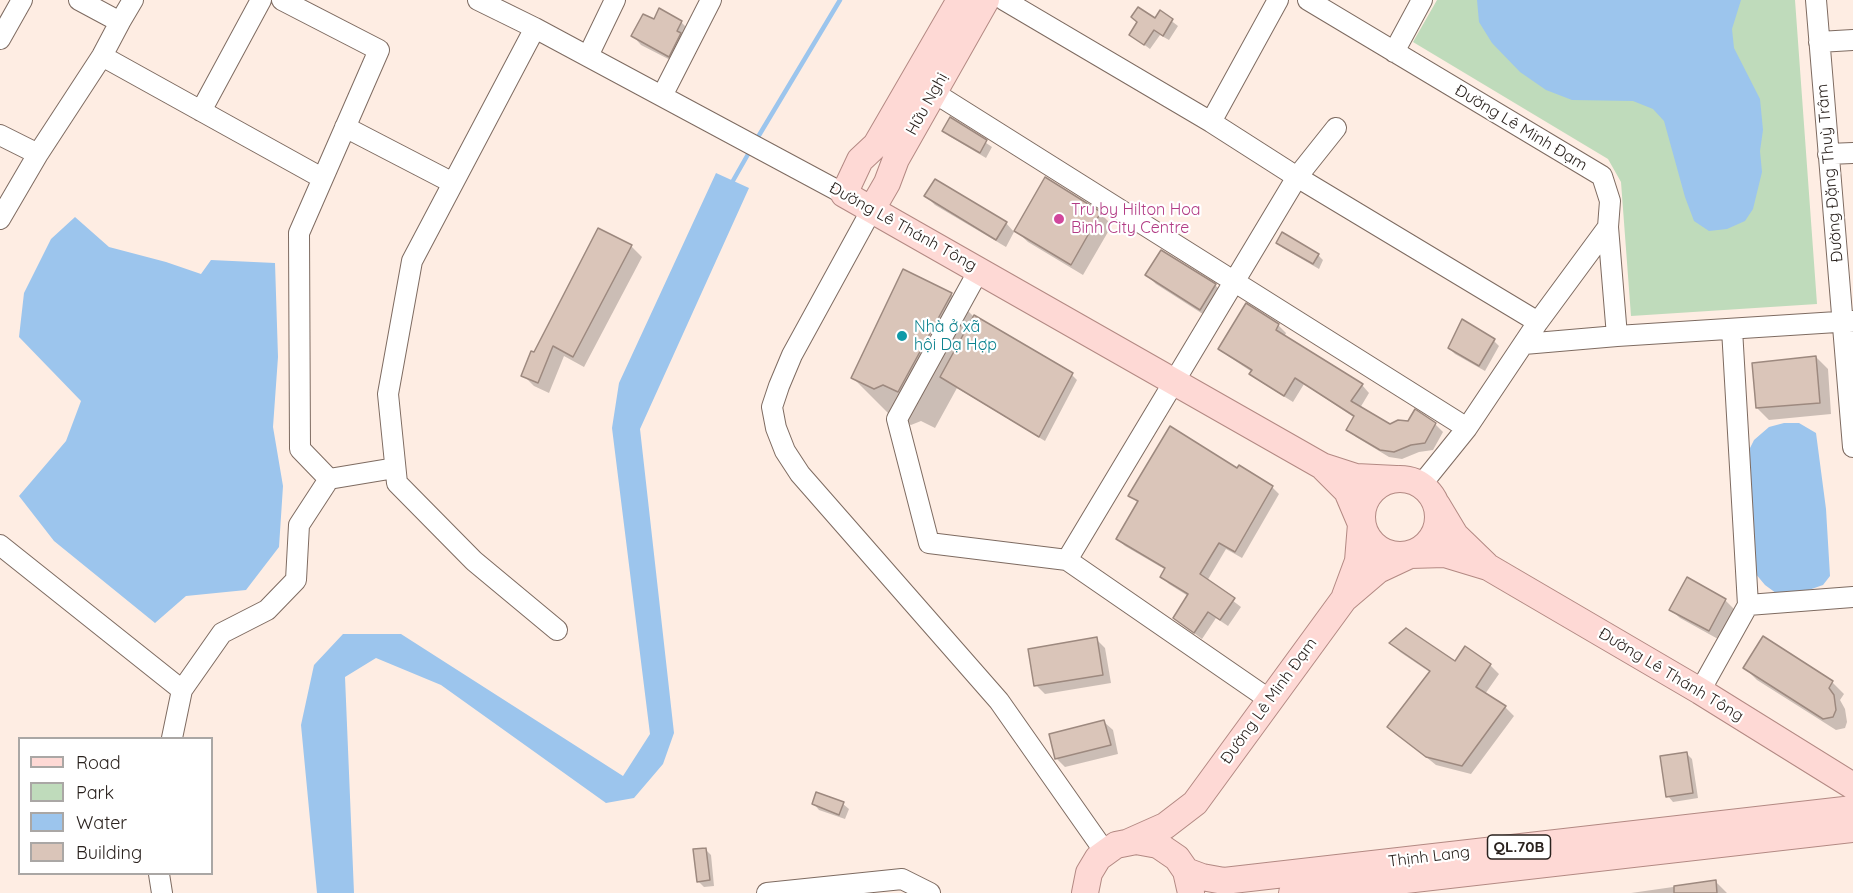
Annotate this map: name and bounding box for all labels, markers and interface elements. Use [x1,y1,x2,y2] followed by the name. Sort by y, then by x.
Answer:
[902,70,952,138] street label: Hữu Nghị
[1451,81,1591,175] street label: Đường Lê Minh Đạm
[1813,83,1847,263] street label: Đường Đặng Thuỳ Trâm
[826,178,980,276] street label: Đường Lê Thánh Tông
[1071,200,1201,238] place label: Tru by Hilton Hoa Binh City Centre
[1052,212,1066,226] marker: Tru by Hilton Hoa Binh City Centre
[914,317,997,355] place label: Nhà ở xã hội Dạ Hợp
[895,329,909,343] marker: Nhà ở xã hội Dạ Hợp
[1595,624,1747,726] street label: Đường Lê Thánh Tông
[1217,634,1321,768] street label: Đường Lê Minh Đạm
[18,737,213,875] legend
[76,751,121,774] text: Road
[76,781,114,804] text: Park
[76,811,127,834] text: Water
[1488,835,1550,859] road number: QL.70B
[76,841,142,864] text: Building
[1387,842,1471,872] street label: Thịnh Lang

